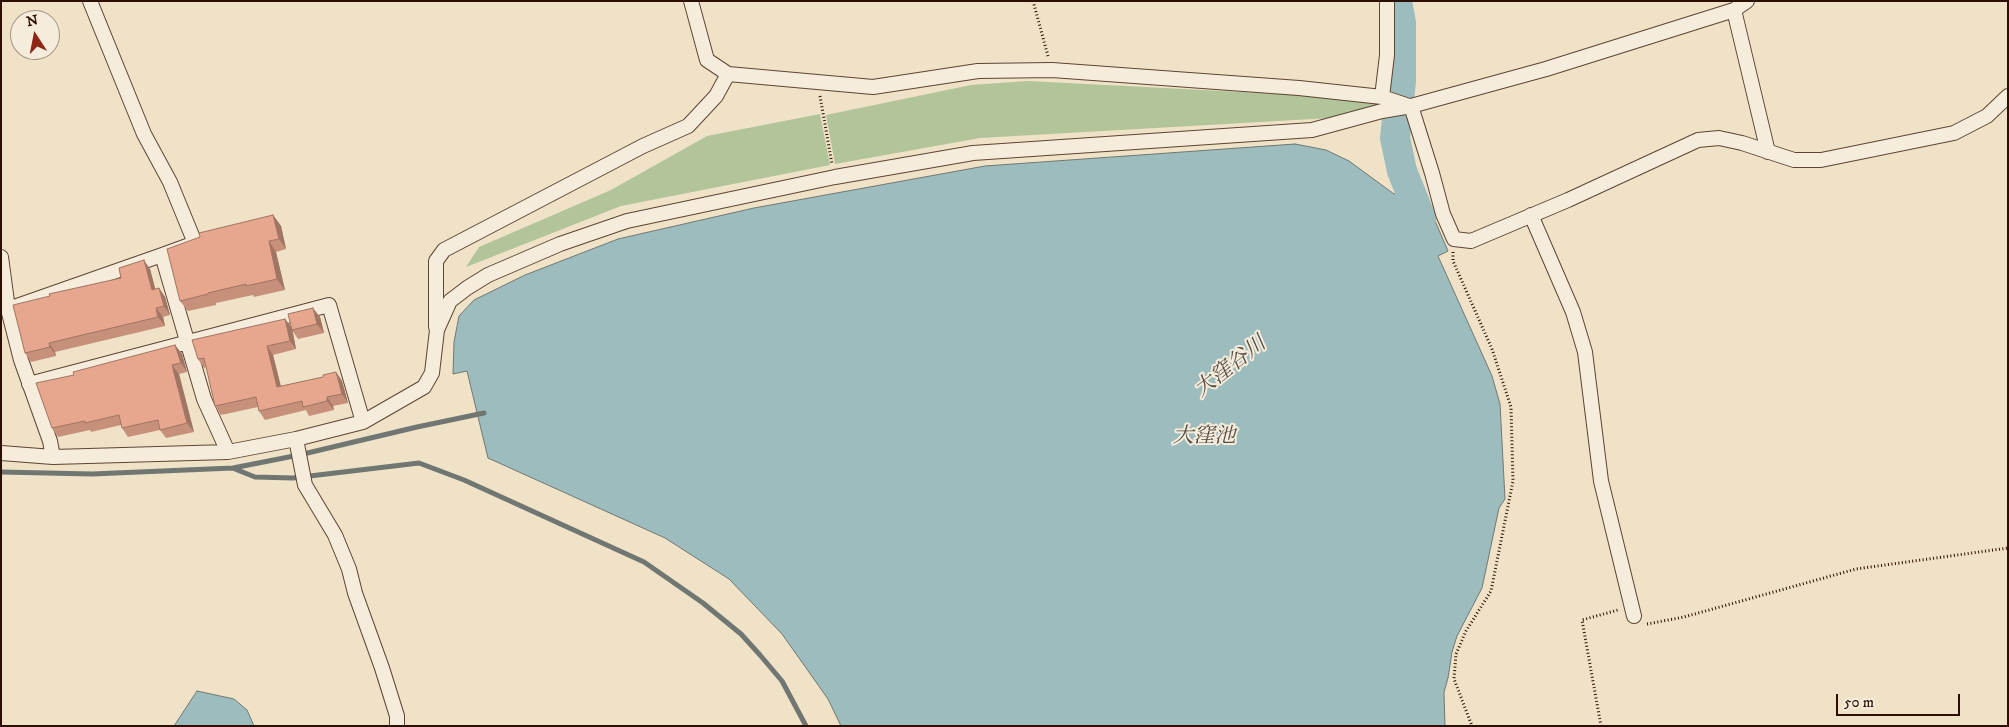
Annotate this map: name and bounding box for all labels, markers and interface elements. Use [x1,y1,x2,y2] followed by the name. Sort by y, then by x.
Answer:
[10,10,60,60] north arrow
[25,11,40,31] text: N
[1190,332,1272,404] water label: 大窪谷川
[1173,425,1235,451] water label: 大窪池
[1839,684,1963,716] scale bar
[1844,693,1874,712] text: 50 m

